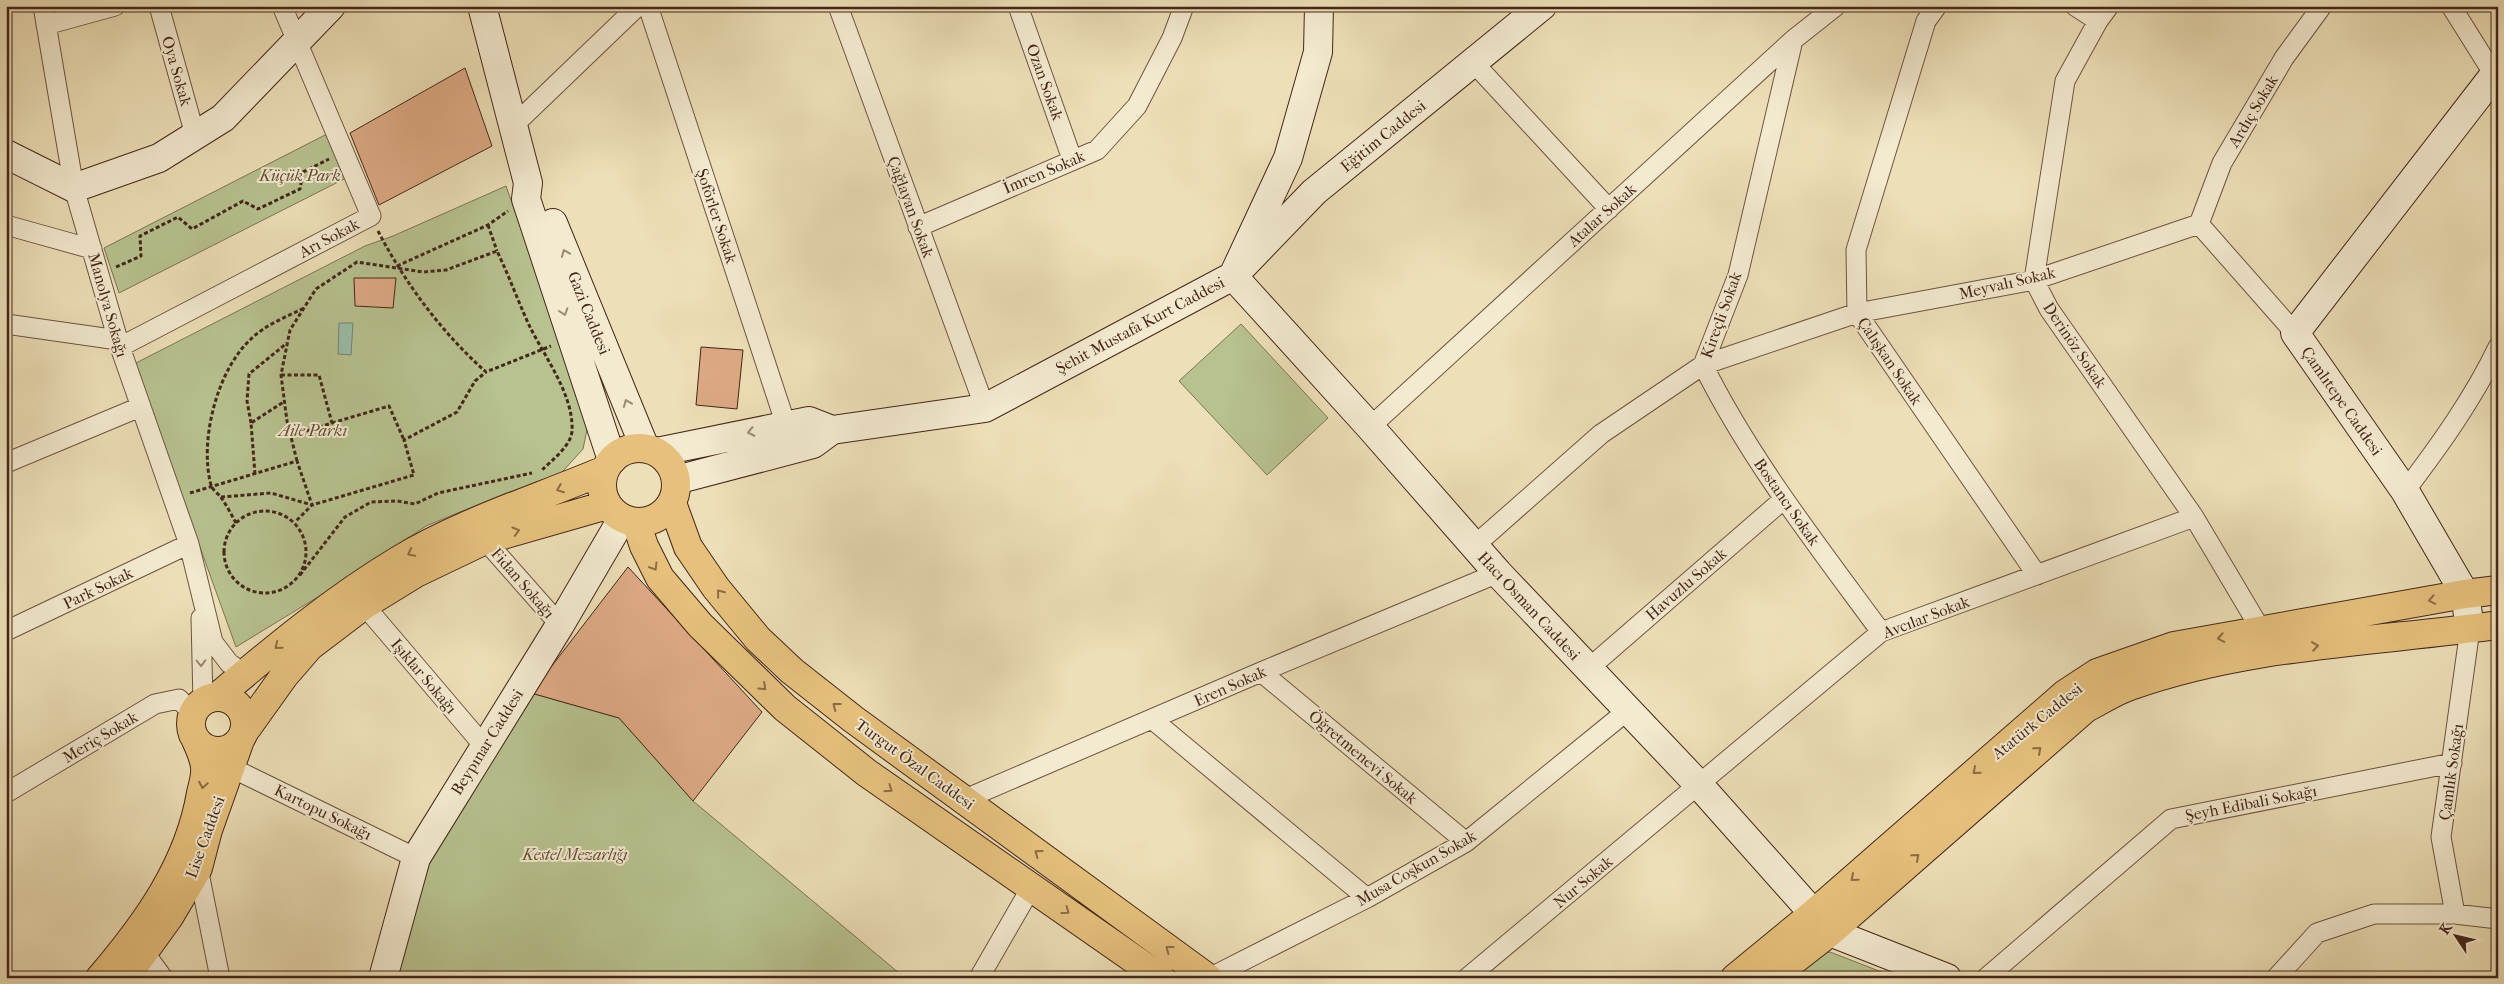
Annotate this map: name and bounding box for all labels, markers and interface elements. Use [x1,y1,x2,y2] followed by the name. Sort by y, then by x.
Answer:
[158,34,196,109] street label: Oya Sokak
[1022,41,1068,124] street label: Ozan Sokak
[2223,71,2282,151] street label: Ardıç Sokak
[1337,96,1430,176] street label: Eğitim Caddesi
[1000,146,1088,198] street label: İmren Sokak
[883,154,938,262] street label: Çağlayan Sokak
[258,166,341,185] park label: Küçük Park
[693,166,741,266] street label: Şoförler Sokak
[1563,179,1641,251] street label: Atalar Sokak
[295,214,363,262] street label: Arı Sokak
[560,249,571,258] one-way arrow
[84,251,132,360] street label: Manolya Sokağı
[1957,262,2058,303] street label: Meyvalı Sokak
[1697,268,1746,361] street label: Kireçli Sokak
[564,269,614,358] street label: Gazi Caddesi
[1053,272,1228,378] street label: Şehit Mustafa Kurt Caddesi
[2039,298,2111,392] street label: Derinöz Sokak
[558,308,568,316] one-way arrow
[1853,314,1927,410] street label: Çalışkan Sokak
[2297,343,2387,460] street label: Çamlıtepe Caddesi
[622,399,633,408] one-way arrow
[277,421,347,440] park label: Aile Parkı
[747,427,755,437] one-way arrow
[1750,455,1824,550] street label: Bostancı Sokak
[556,483,565,493] one-way arrow
[511,527,520,537] one-way arrow
[1642,543,1731,624] street label: Havuzlu Sokak
[487,544,559,622] street label: Fidan Sokağı
[407,547,416,557] one-way arrow
[1474,548,1584,664] street label: Hacı Osman Caddesi
[648,562,658,571] one-way arrow
[60,563,137,613] street label: Park Sokak
[717,589,726,599] one-way arrow
[1879,591,1973,643] street label: Avcılar Sokak
[2428,594,2437,604] one-way arrow
[2216,633,2225,643] one-way arrow
[386,635,461,718] street label: Işıklar Sokağı
[275,640,284,648] one-way arrow
[2311,642,2319,652] one-way arrow
[195,660,206,668] one-way arrow
[1191,661,1270,710] street label: Eren Sokak
[1987,679,2086,764] street label: Atatürk Caddesi
[757,681,766,690] one-way arrow
[447,685,527,798] street label: Beypınar Caddesi
[833,703,842,711] one-way arrow
[1305,706,1422,808] street label: Öğretmenevi Sokak
[59,707,142,767] street label: Meriç Sokak
[852,714,978,814] street label: Turgut Özal Caddesi
[2435,722,2468,822] street label: Çamlık Sokağı
[2032,747,2041,756] one-way arrow
[1973,766,1982,775] one-way arrow
[271,780,375,844] street label: Kartopu Sokağı
[198,781,208,789] one-way arrow
[2184,781,2319,825] street label: Şeyh Edibali Sokağı
[883,783,893,792] one-way arrow
[181,793,229,881] street label: Lise Caddesi
[1353,826,1480,911] street label: Musa Coşkun Sokak
[521,845,628,864] park label: Kestel Mezarlığı
[1034,850,1044,859] one-way arrow
[1550,851,1617,912] street label: Nur Sokak
[1910,854,1919,863] one-way arrow
[1850,872,1859,881] one-way arrow
[1060,905,1070,914] one-way arrow
[2432,912,2482,962] north arrow
[2436,919,2456,938] text: K
[1166,946,1175,954] one-way arrow

